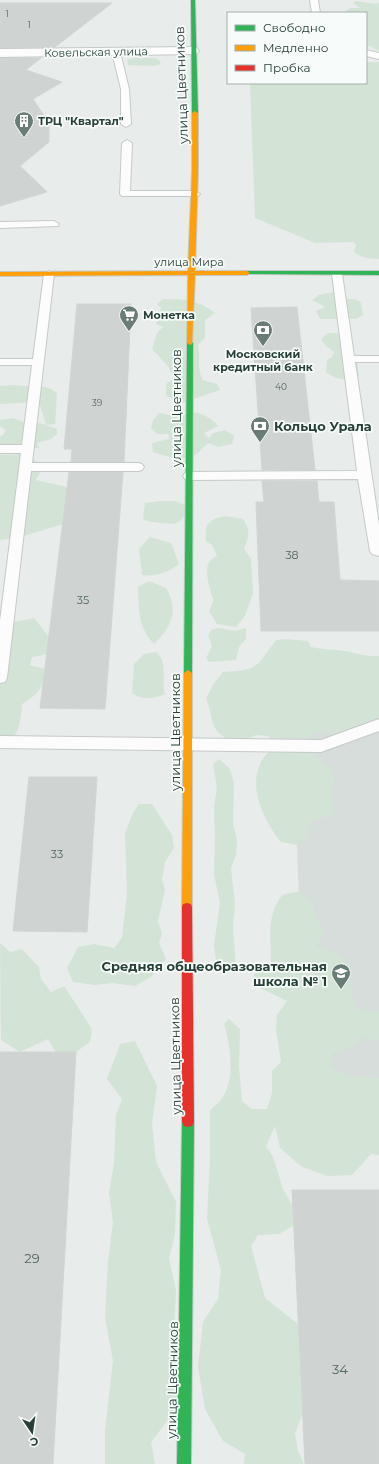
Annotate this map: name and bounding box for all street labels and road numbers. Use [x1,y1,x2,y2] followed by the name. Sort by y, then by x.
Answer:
[171,26,191,145] street label: улица Цветников
[44,44,148,60] street label: Ковельская улица
[153,255,224,269] street label: улица Мира
[168,349,184,468] street label: улица Цветников
[167,673,183,792] street label: улица Цветников
[166,997,184,1116] street label: улица Цветников
[163,1321,181,1440] street label: улица Цветников

